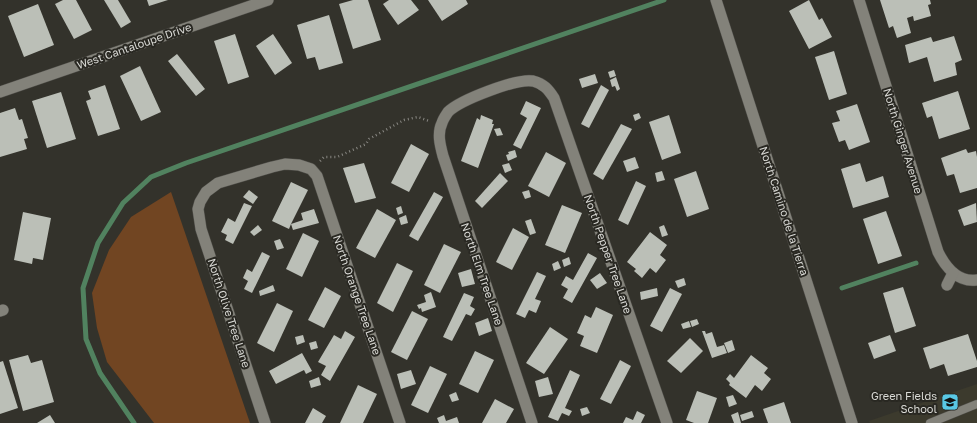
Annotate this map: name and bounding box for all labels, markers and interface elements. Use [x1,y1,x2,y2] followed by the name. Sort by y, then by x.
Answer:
[75,20,193,71] street label: West Cantaloupe Drive
[881,86,926,195] street label: North Ginger Avenue
[757,145,812,277] street label: North Camino de la Tierra
[582,193,635,315] street label: North Pepper Tree Lane
[459,221,506,327] street label: North Elm Tree Lane
[331,233,384,356] street label: North Orange Tree Lane
[206,256,253,369] street label: North Olive Tree Lane
[871,389,937,415] place label: Green Fields School
[940,392,960,412] school or university icon: Green Fields School

